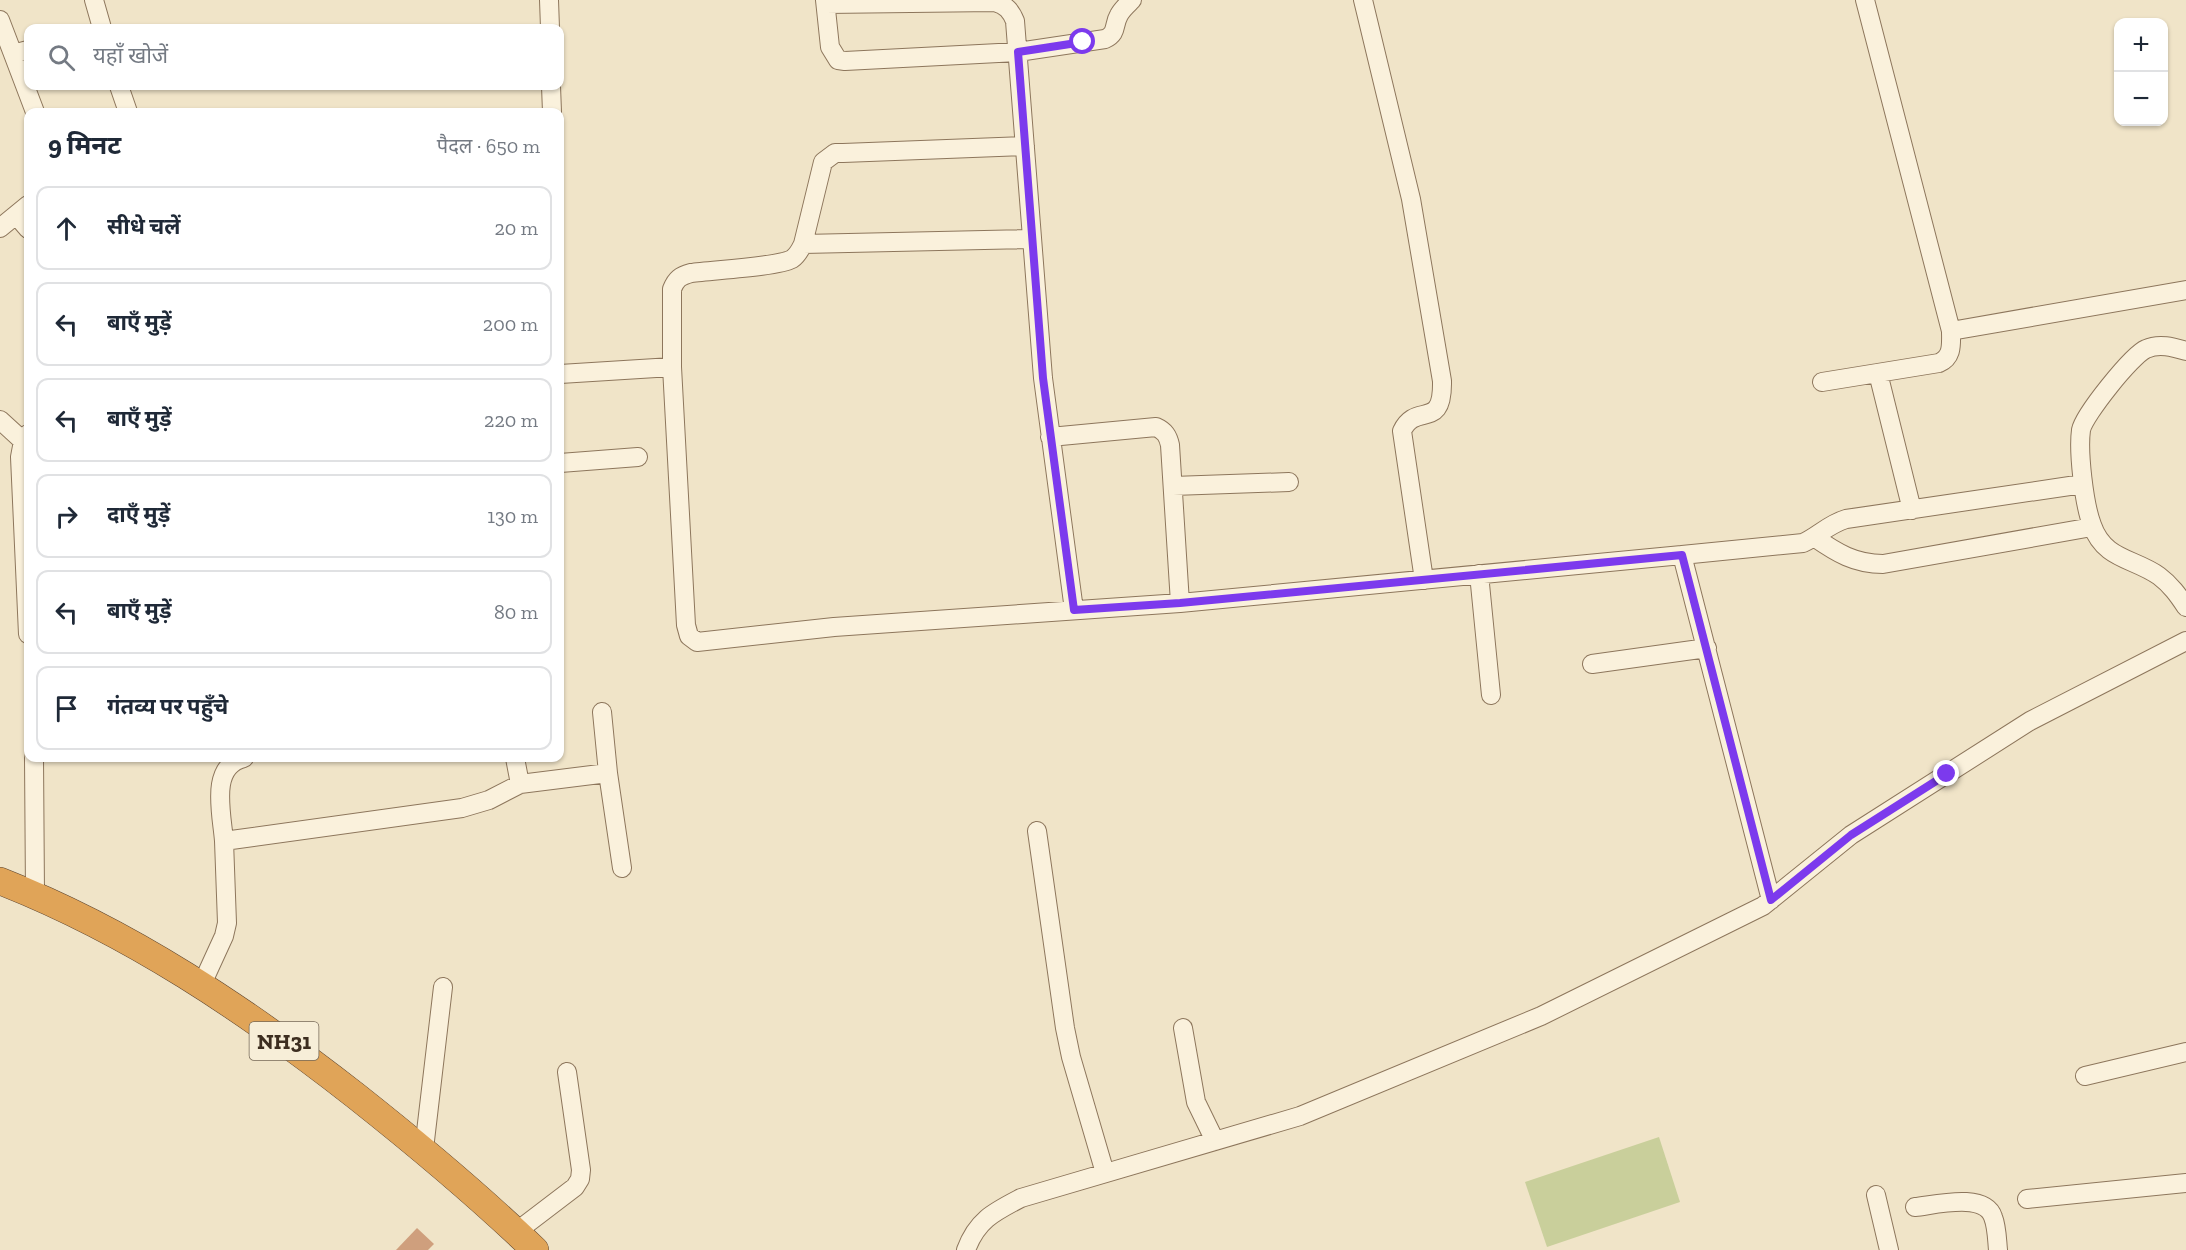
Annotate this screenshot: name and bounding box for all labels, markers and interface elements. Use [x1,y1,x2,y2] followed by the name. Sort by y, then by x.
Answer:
[2114,18,2168,126] map controls
[2114,18,2168,72] button: +
[24,24,564,90] search box
[1069,28,1095,54] route start
[45,41,78,74] icon: search
[93,42,168,69] text: यहाँ खोजें
[2114,72,2168,126] button: −
[48,129,121,161] text: 9 मिनट
[437,134,540,158] text: पैदल · 650 m
[50,212,83,245] icon: ahead
[107,213,180,240] text: सीधे चलें
[494,216,538,240] text: 20 m
[50,308,83,341] icon: left
[107,309,171,336] text: बाएँ मुड़ें
[483,312,538,336] text: 200 m
[50,404,83,437] icon: left
[107,405,171,432] text: बाएँ मुड़ें
[484,408,538,432] text: 220 m
[50,500,83,533] icon: right
[107,501,170,528] text: दाएँ मुड़ें
[487,504,538,528] text: 130 m
[50,596,83,629] icon: left
[107,597,171,624] text: बाएँ मुड़ें
[494,600,538,624] text: 80 m
[50,692,83,725] icon: arrive
[107,693,228,720] text: गंतव्य पर पहुँचे
[1933,760,1959,786] route end
[250,1022,318,1060] road number: NH31

